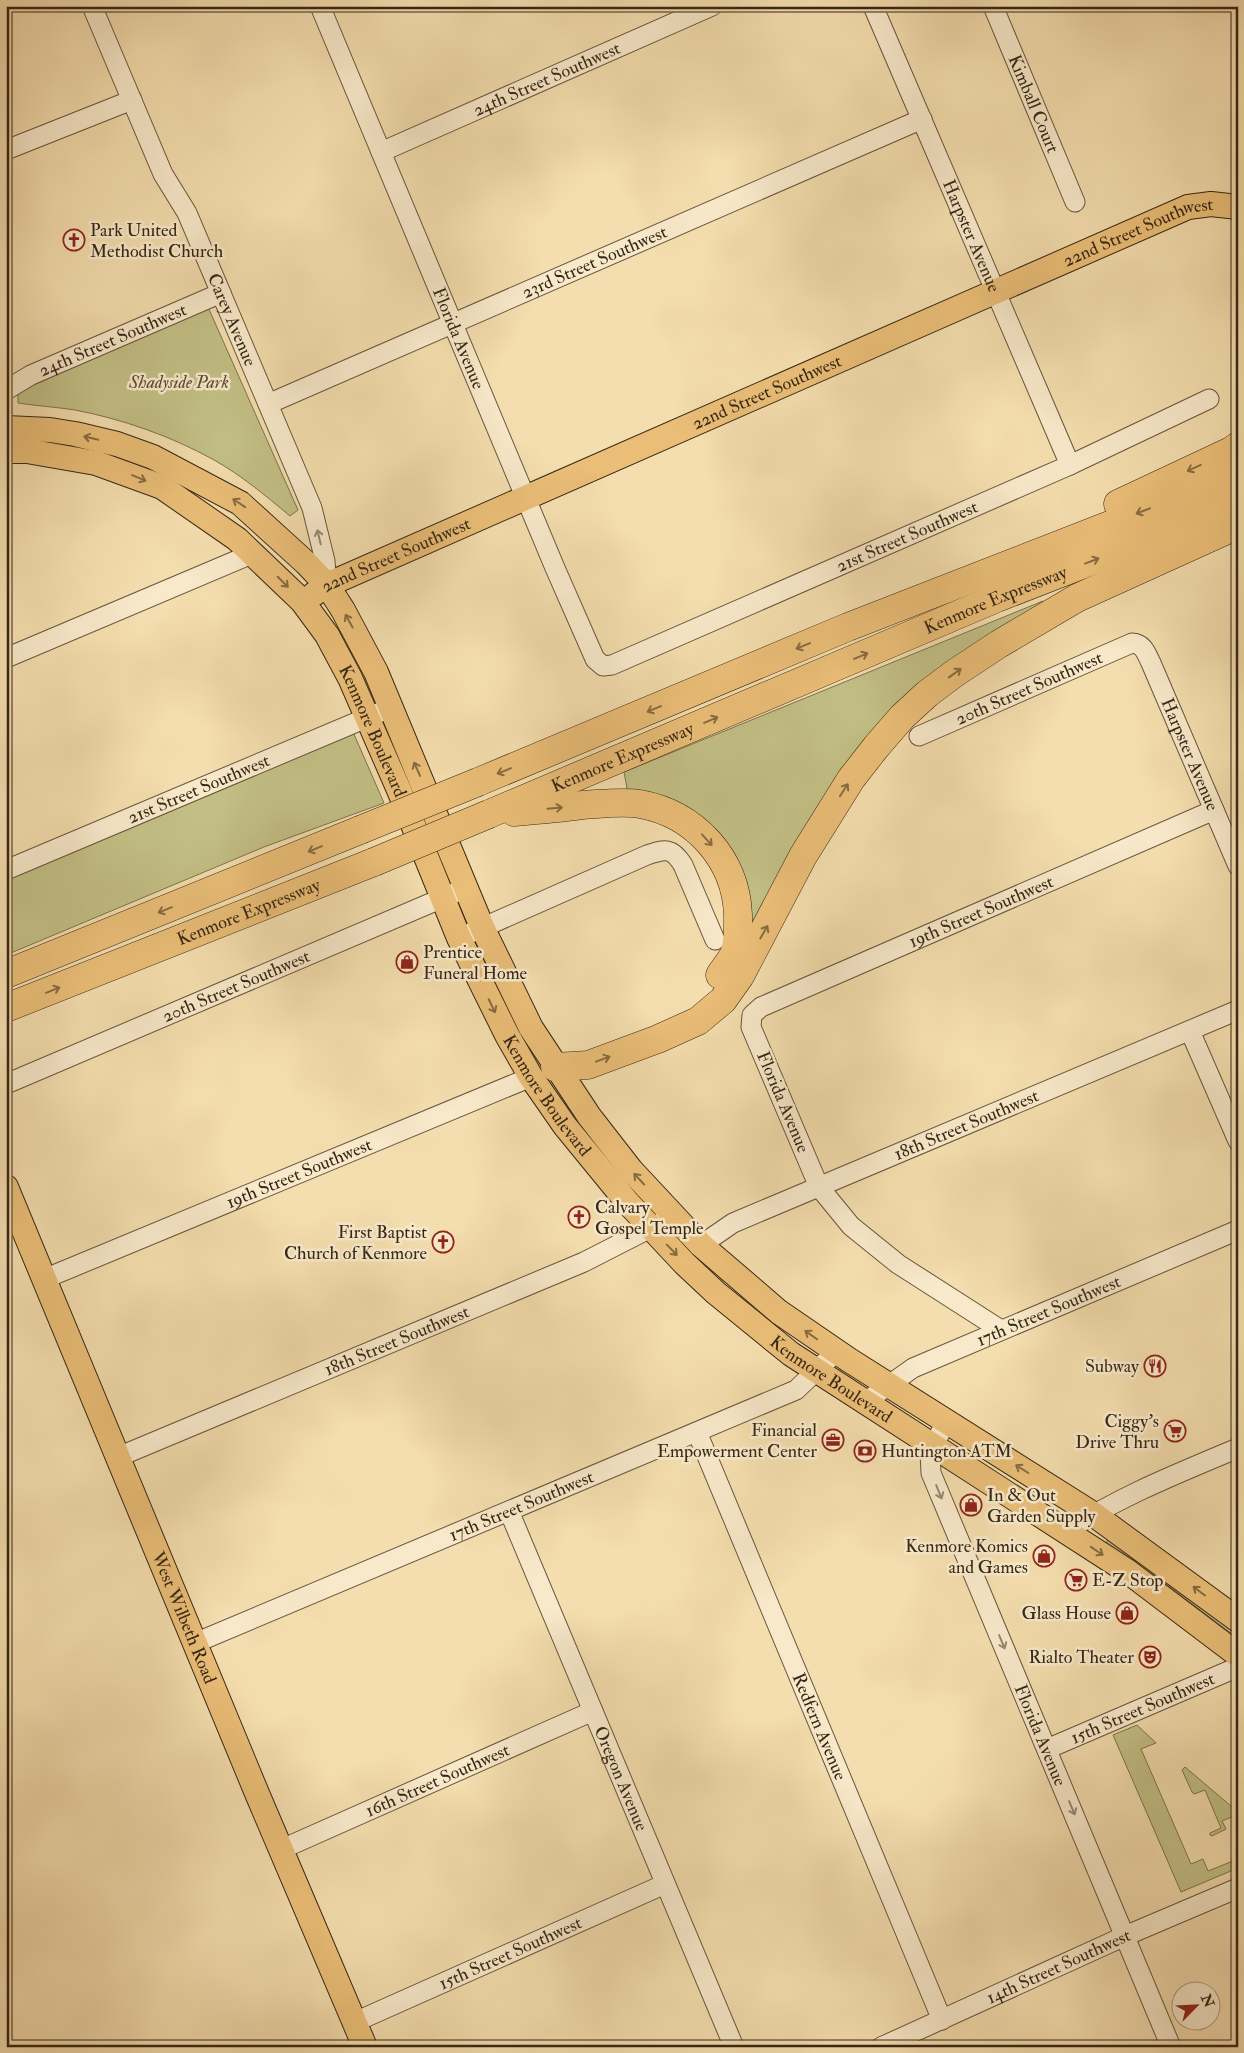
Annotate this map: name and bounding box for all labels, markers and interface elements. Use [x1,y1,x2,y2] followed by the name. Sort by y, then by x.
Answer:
[469,36,624,121] street label: 24th Street Southwest
[1003,51,1065,156] street label: Kimball Court
[937,176,1006,296] street label: Harpster Avenue
[1059,192,1215,272] street label: 22nd Street Southwest
[90,219,224,263] place label: Park United Methodist Church
[518,220,671,304] street label: 23rd Street Southwest
[62,228,86,252] church icon: Park United Methodist Church
[202,270,262,370] street label: Carey Avenue
[427,284,491,393] street label: Florida Avenue
[35,298,190,382] street label: 24th Street Southwest
[688,349,845,435] street label: 22nd Street Southwest
[128,371,229,394] park label: Shadyside Park
[84,433,100,442] one-way arrow
[1187,463,1202,473] one-way arrow
[131,473,146,483] one-way arrow
[833,495,981,577] street label: 21st Street Southwest
[232,498,246,508] one-way arrow
[1136,508,1151,517] one-way arrow
[316,512,474,597] street label: 22nd Street Southwest
[314,530,323,546] one-way arrow
[1084,555,1099,565] one-way arrow
[920,560,1071,639] street label: Kenmore Expressway
[277,576,289,588] one-way arrow
[343,614,353,629] one-way arrow
[796,643,811,652] one-way arrow
[952,646,1106,730] street label: 20th Street Southwest
[853,651,868,660] one-way arrow
[334,661,412,800] street label: Kenmore Boulevard
[948,668,962,678] one-way arrow
[1156,694,1225,814] street label: Harpster Avenue
[647,705,662,715] one-way arrow
[703,714,718,724] one-way arrow
[548,716,698,798] street label: Kenmore Expressway
[124,749,273,829] street label: 21st Street Southwest
[411,761,420,776] one-way arrow
[496,768,511,777] one-way arrow
[839,784,849,798] one-way arrow
[547,803,563,813] one-way arrow
[701,833,713,846] one-way arrow
[308,844,323,854] one-way arrow
[905,870,1057,953] street label: 19th Street Southwest
[173,873,325,951] street label: Kenmore Expressway
[157,906,173,915] one-way arrow
[759,925,769,939] one-way arrow
[423,941,528,985] place label: Prentice Funeral Home
[159,944,313,1028] street label: 20th Street Southwest
[395,950,419,974] shop icon: Prentice Funeral Home
[44,985,60,994] one-way arrow
[487,998,497,1013] one-way arrow
[498,1031,597,1161] street label: Kenmore Boulevard
[751,1048,815,1157] street label: Florida Avenue
[595,1054,610,1063] one-way arrow
[890,1084,1042,1165] street label: 18th Street Southwest
[223,1133,375,1214] street label: 19th Street Southwest
[633,1172,645,1185] one-way arrow
[595,1196,704,1240] place label: Calvary Gospel Temple
[567,1205,591,1229] church icon: Calvary Gospel Temple
[284,1221,427,1265] place label: First Baptist Church of Kenmore
[431,1230,455,1254] church icon: First Baptist Church of Kenmore
[666,1244,678,1257] one-way arrow
[973,1270,1124,1351] street label: 17th Street Southwest
[321,1300,473,1381] street label: 18th Street Southwest
[765,1330,897,1428] street label: Kenmore Boulevard
[804,1330,818,1340] one-way arrow
[1143,1354,1167,1378] restaurant icon: Subway
[1085,1355,1140,1378] place label: Subway
[1075,1410,1159,1454] place label: Ciggy's Drive Thru
[657,1419,817,1463] place label: Financial Empowerment Center
[1163,1419,1187,1443] supermarket icon: Ciggy's Drive Thru
[821,1428,845,1452] office icon: Financial Empowerment Center
[853,1439,877,1463] bank icon: Huntington ATM
[881,1440,1012,1463] place label: Huntington ATM
[1015,1464,1029,1474] one-way arrow
[446,1465,597,1546] street label: 17th Street Southwest
[934,1484,944,1499] one-way arrow
[987,1484,1096,1528] place label: In & Out Garden Supply
[959,1493,983,1517] shop icon: In & Out Garden Supply
[905,1535,1028,1579] place label: Kenmore Komics and Games
[1032,1544,1056,1568] shop icon: Kenmore Komics and Games
[1090,1546,1104,1556] one-way arrow
[146,1547,222,1687] street label: West Wilbeth Road
[1064,1568,1088,1592] supermarket icon: E-Z Stop
[1092,1569,1163,1592] place label: E-Z Stop
[1192,1586,1206,1596] one-way arrow
[1115,1601,1139,1625] shop icon: Glass House
[1022,1602,1111,1625] place label: Glass House
[997,1634,1007,1649] one-way arrow
[1138,1645,1162,1669] theatre icon: Rialto Theater
[1028,1646,1134,1669] place label: Rialto Theater
[1067,1667,1218,1749] street label: 15th Street Southwest
[787,1669,852,1784] street label: Redfern Avenue
[1009,1681,1072,1790] street label: Florida Avenue
[589,1722,654,1835] street label: Oregon Avenue
[362,1738,513,1822] street label: 16th Street Southwest
[1068,1800,1077,1815] one-way arrow
[435,1911,586,1995] street label: 15th Street Southwest
[983,1923,1134,2009] street label: 14th Street Southwest
[1172,1980,1222,2030] north arrow
[1197,1991,1218,2011] text: N

